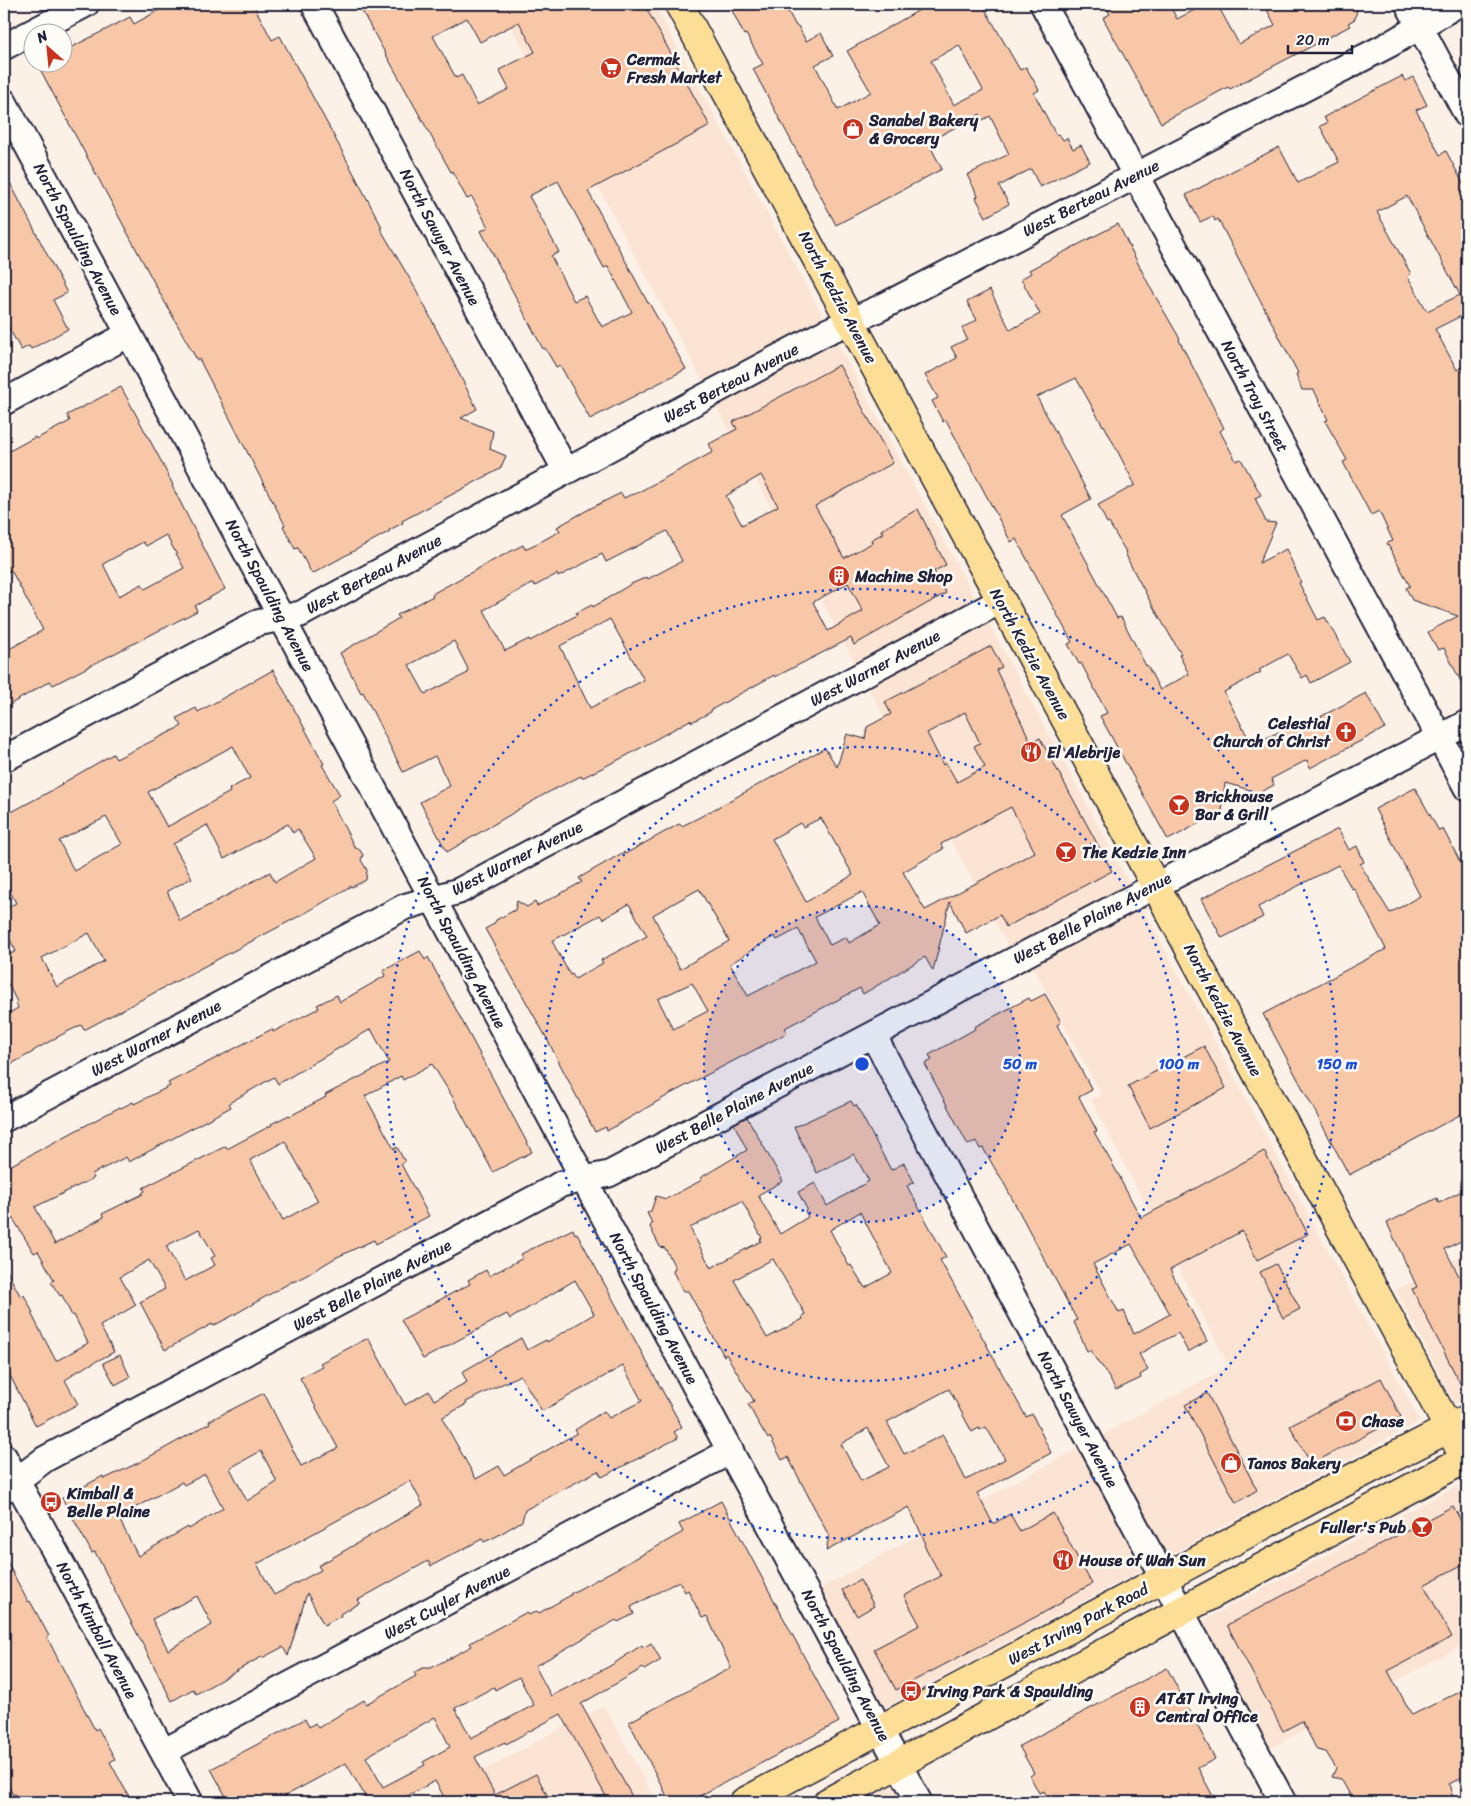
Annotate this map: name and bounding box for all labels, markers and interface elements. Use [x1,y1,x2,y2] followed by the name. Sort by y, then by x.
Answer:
[22,22,72,72] north arrow
[1288,22,1352,54] scale bar
[31,23,53,51] text: N
[1296,27,1330,53] text: 20 m
[626,45,723,92] place label: Cermak Fresh Market
[599,56,623,80] supermarket icon: Cermak Fresh Market
[868,106,979,153] place label: Sanabel Bakery & Grocery
[841,117,865,141] shop icon: Sanabel Bakery & Grocery
[1017,151,1165,245] street label: West Berteau Avenue
[25,157,131,321] street label: North Spaulding Avenue
[391,163,489,311] street label: North Sawyer Avenue
[791,225,885,369] street label: North Kedzie Avenue
[1213,334,1297,458] street label: North Troy Street
[658,335,804,431] street label: West Berteau Avenue
[217,513,323,677] street label: North Spaulding Avenue
[301,526,447,622] street label: West Berteau Avenue
[854,562,953,591] place label: Machine Shop
[827,564,851,588] building icon: Machine Shop
[982,582,1078,726] street label: North Kedzie Avenue
[804,621,946,715] street label: West Warner Avenue
[1213,709,1332,756] place label: Celestial Church of Christ
[1334,720,1358,744] church icon: Celestial Church of Christ
[1047,738,1121,767] place label: El Alebrije
[1019,740,1043,764] restaurant icon: El Alebrije
[1195,782,1274,829] place label: Brickhouse Bar & Grill
[1167,793,1191,817] bar icon: Brickhouse Bar & Grill
[446,812,588,904] street label: West Warner Avenue
[1082,838,1186,867] place label: The Kedzie Inn
[1054,840,1078,864] bar icon: The Kedzie Inn
[1007,864,1177,972] street label: West Belle Plaine Avenue
[409,870,515,1034] street label: North Spaulding Avenue
[1176,938,1270,1082] street label: North Kedzie Avenue
[85,991,227,1085] street label: West Warner Avenue
[1003,1051,1038,1077] text: 50 m
[1159,1051,1200,1077] text: 100 m
[1317,1051,1358,1077] text: 150 m
[649,1054,819,1162] street label: West Belle Plaine Avenue
[853,1055,871,1073] centre of rings
[601,1226,707,1390] street label: North Spaulding Avenue
[287,1231,457,1339] street label: West Belle Plaine Avenue
[1029,1345,1127,1493] street label: North Sawyer Avenue
[1361,1407,1405,1436] place label: Chase
[1334,1409,1358,1433] bank icon: Chase
[1247,1449,1341,1478] place label: Tanos Bakery
[1219,1451,1243,1475] shop icon: Tanos Bakery
[66,1479,151,1526] place label: Kimball & Belle Plaine
[39,1490,63,1514] bus stop icon: Kimball & Belle Plaine
[1319,1513,1406,1542] place label: Fuller's Pub
[1410,1515,1434,1539] bar icon: Fuller's Pub
[1078,1546,1206,1575] place label: House of Wah Sun
[1051,1548,1075,1572] restaurant icon: House of Wah Sun
[48,1556,146,1704] street label: North Kimball Avenue
[378,1556,516,1648] street label: West Cuyler Avenue
[1002,1574,1155,1673] street label: West Irving Park Road
[793,1583,899,1747] street label: North Spaulding Avenue
[926,1677,1094,1706] place label: Irving Park & Spaulding
[899,1679,923,1703] bus stop icon: Irving Park & Spaulding
[1155,1684,1258,1731] place label: AT&T Irving Central Office
[1128,1695,1152,1719] building icon: AT&T Irving Central Office

